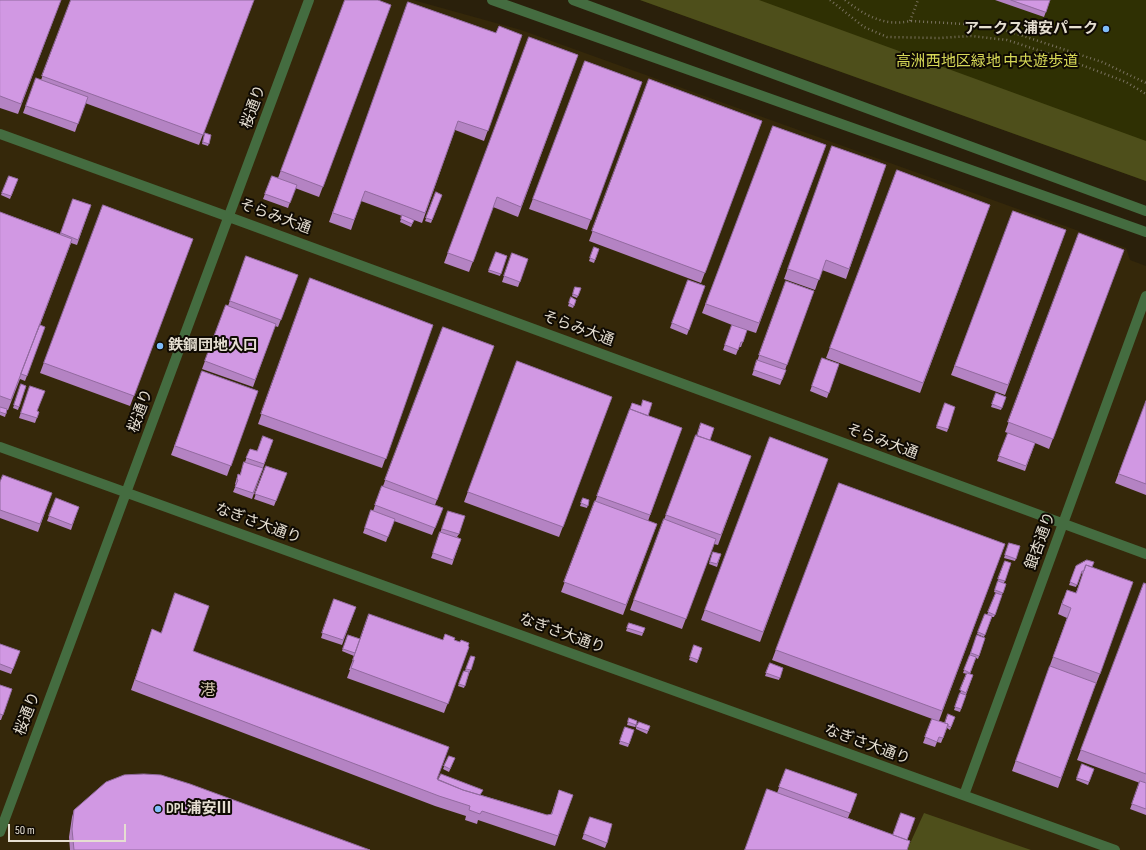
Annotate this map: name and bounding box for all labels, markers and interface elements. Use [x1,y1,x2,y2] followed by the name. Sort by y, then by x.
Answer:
[964,20,1098,38] place label: アークス浦安パーク
[1101,24,1111,34] marker: アークス浦安パーク
[896,53,1078,71] park label: 高洲西地区緑地 中央遊歩道
[238,83,270,131] street label: 桜通り
[237,196,313,238] street label: そらみ大通
[540,308,616,350] street label: そらみ大通
[168,337,258,355] place label: 鉄鋼団地入口
[155,341,165,351] marker: 鉄鋼団地入口
[125,387,157,435] street label: 桜通り
[844,421,920,463] street label: そらみ大通
[213,500,303,548] street label: なぎさ大通り
[1022,510,1060,572] street label: 銀杏通り
[517,610,607,658] street label: なぎさ大通り
[200,681,216,701] district label: 港
[12,690,44,738] street label: 桜通り
[822,721,912,769] street label: なぎさ大通り
[166,800,231,818] place label: DPL浦安Ⅲ
[153,804,163,814] marker: DPL浦安Ⅲ
[10,816,128,842] scale bar
[15,823,35,838] text: 50 m

